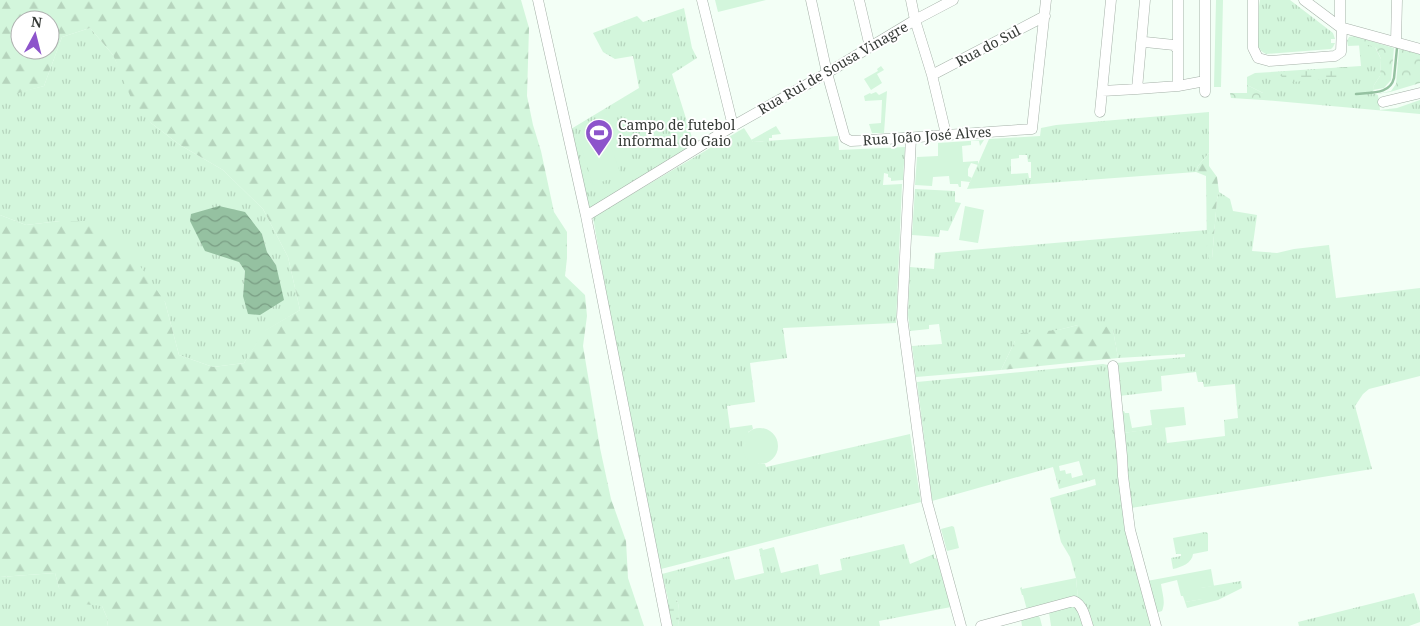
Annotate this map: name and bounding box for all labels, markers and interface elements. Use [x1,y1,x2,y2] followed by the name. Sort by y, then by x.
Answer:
[10,10,60,60] north arrow
[30,11,43,32] text: N
[754,17,911,118] street label: Rua Rui de Sousa Vinagre
[952,20,1024,71] street label: Rua do Sul
[618,115,736,150] place label: Campo de futebol informal do Gaio
[584,118,614,157] sports icon: Campo de futebol informal do Gaio
[862,122,992,149] street label: Rua João José Alves

